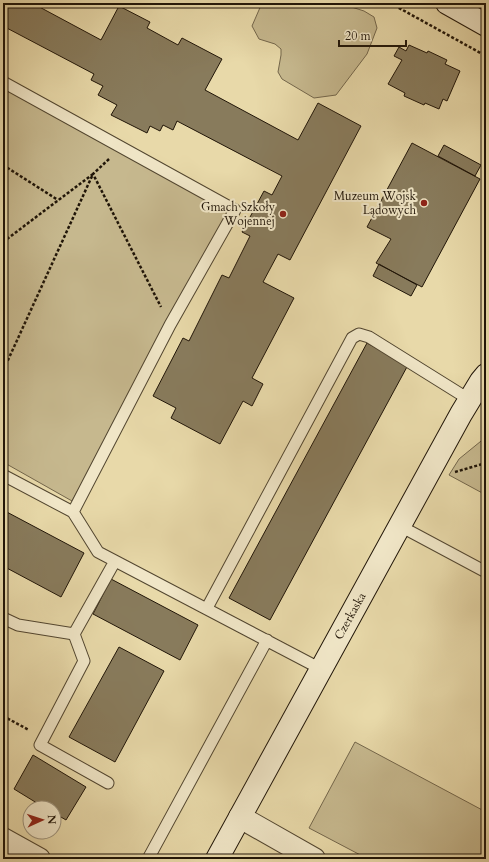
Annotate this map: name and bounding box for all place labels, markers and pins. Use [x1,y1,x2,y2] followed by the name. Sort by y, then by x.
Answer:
[334,188,417,218] place label: Muzeum Wojsk Lądowych
[419,198,429,208] marker: Muzeum Wojsk Lądowych
[201,199,276,229] place label: Gmach Szkoły Wojennej
[278,209,288,219] marker: Gmach Szkoły Wojennej

